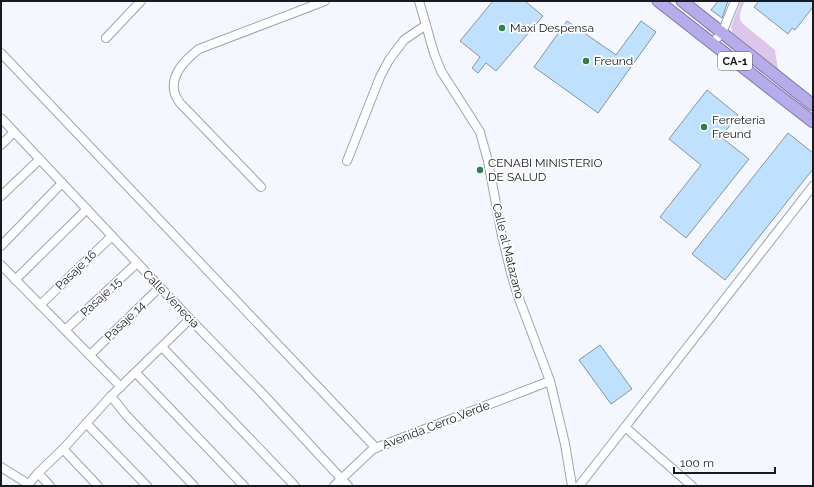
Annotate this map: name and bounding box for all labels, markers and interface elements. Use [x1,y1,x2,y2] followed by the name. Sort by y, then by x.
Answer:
[510,21,594,35] place label: Maxi Despensa
[497,23,507,33] marker: Maxi Despensa
[718,52,752,70] road number: CA-1
[594,54,633,68] place label: Freund
[581,56,591,66] marker: Freund
[712,113,765,141] place label: Ferretería Freund
[699,122,709,132] marker: Ferretería Freund
[488,156,602,184] place label: CENABI MINISTERIO DE SALUD
[475,165,485,175] marker: CENABI MINISTERIO DE SALUD
[489,202,527,300] street label: Calle al Matazano
[53,247,99,293] street label: Pasaje 16
[140,267,202,331] street label: Calle Venecia
[78,274,125,319] street label: Pasaje 15
[102,298,148,344] street label: Pasaje 14
[380,398,492,452] street label: Avenida Cerro Verde
[674,449,775,475] scale bar
[680,456,714,470] text: 100 m

